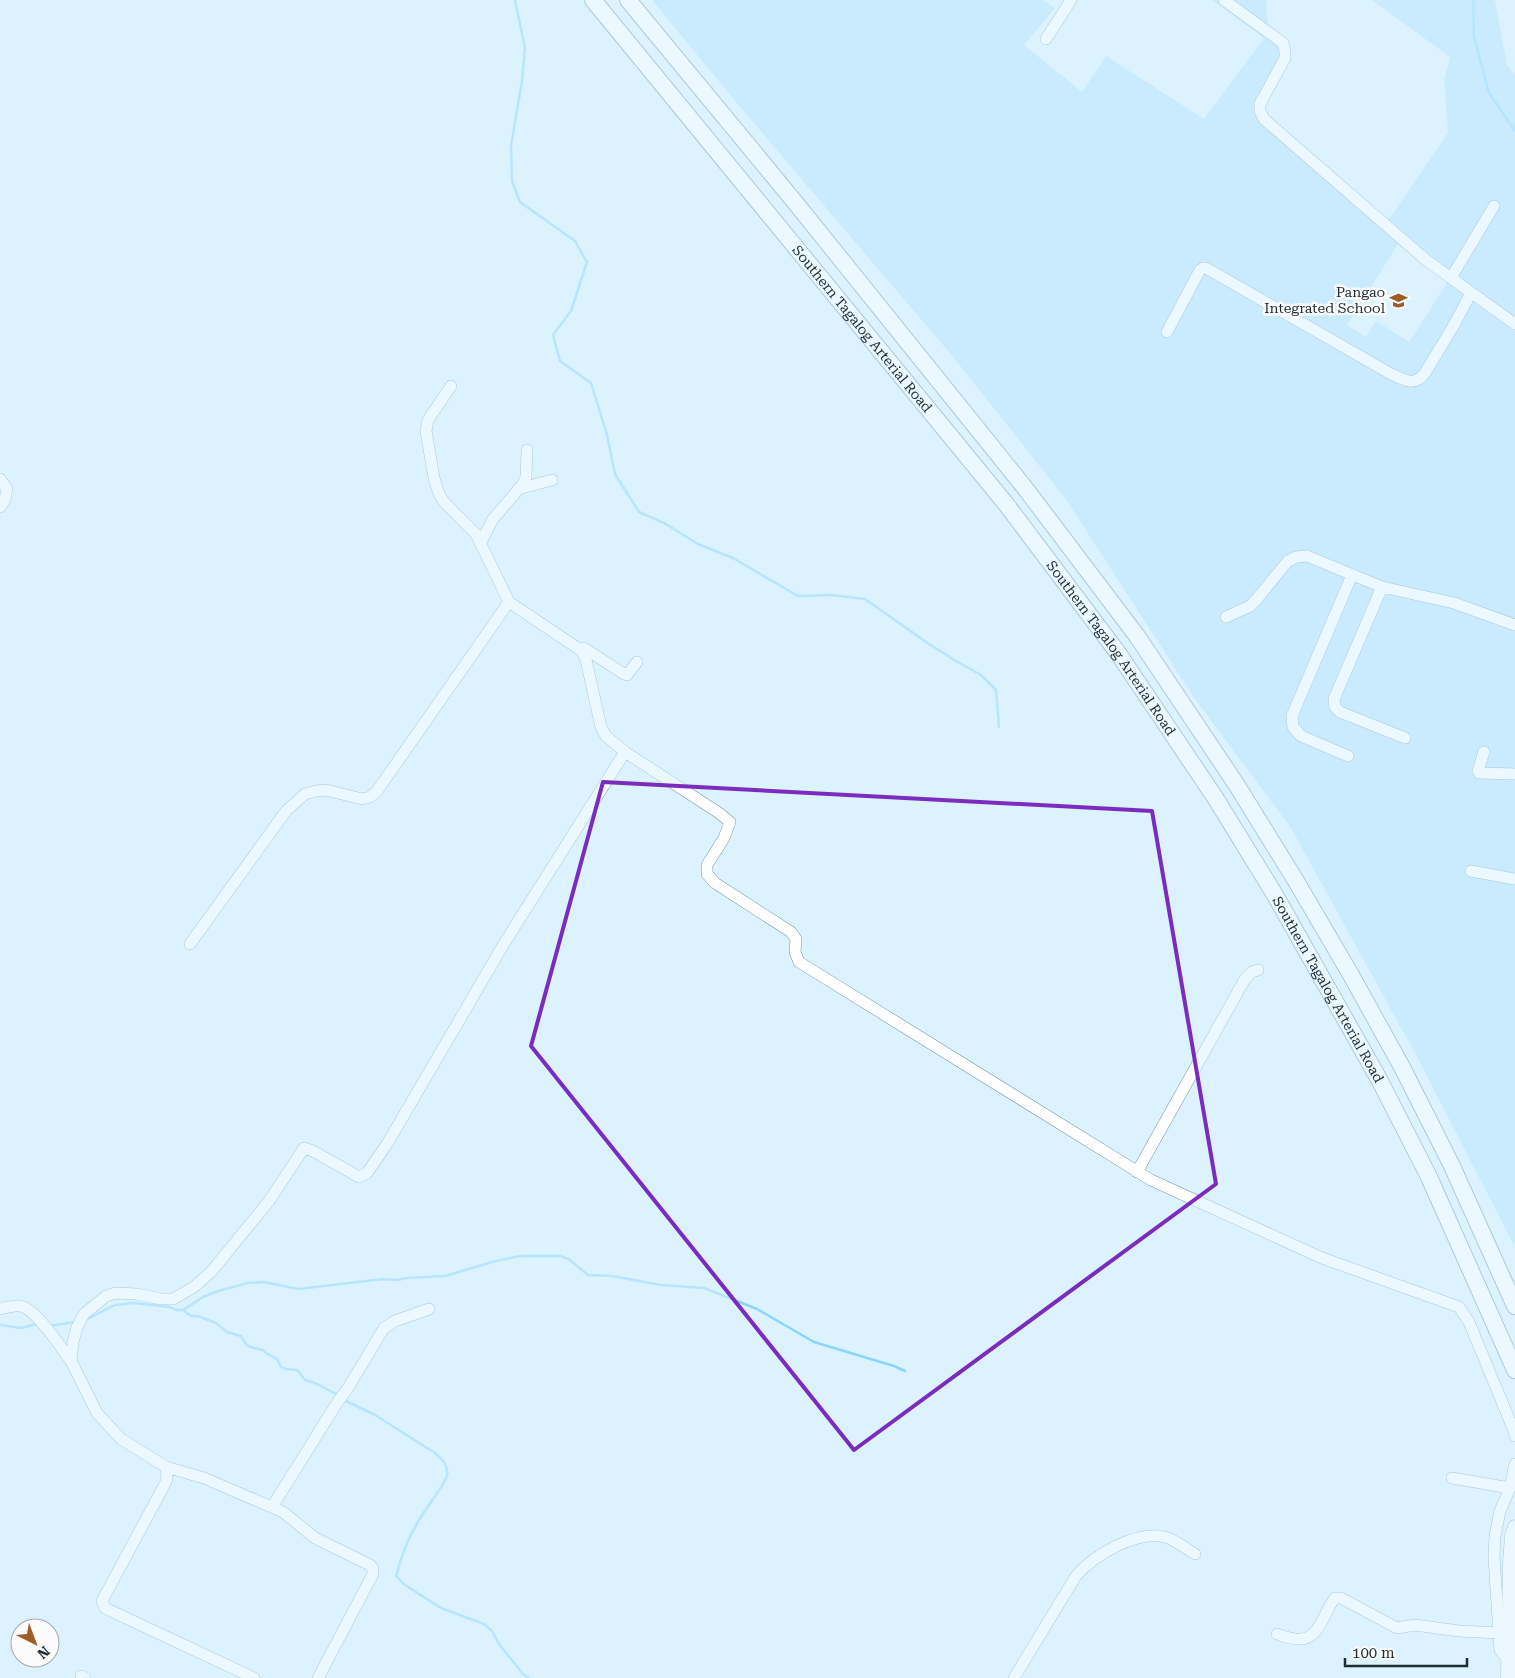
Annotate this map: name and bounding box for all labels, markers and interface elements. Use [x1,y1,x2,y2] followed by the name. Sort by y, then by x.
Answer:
[789,242,935,415] street label: Southern Tagalog Arterial Road
[1264,284,1386,316] place label: Pangao Integrated School
[1389,290,1409,310] school or university icon: Pangao Integrated School
[1043,557,1179,738] street label: Southern Tagalog Arterial Road
[1269,894,1387,1085] street label: Southern Tagalog Arterial Road
[10,1618,60,1668] north arrow
[1345,1636,1468,1668] scale bar
[34,1643,53,1662] text: N
[1352,1644,1395,1662] text: 100 m

